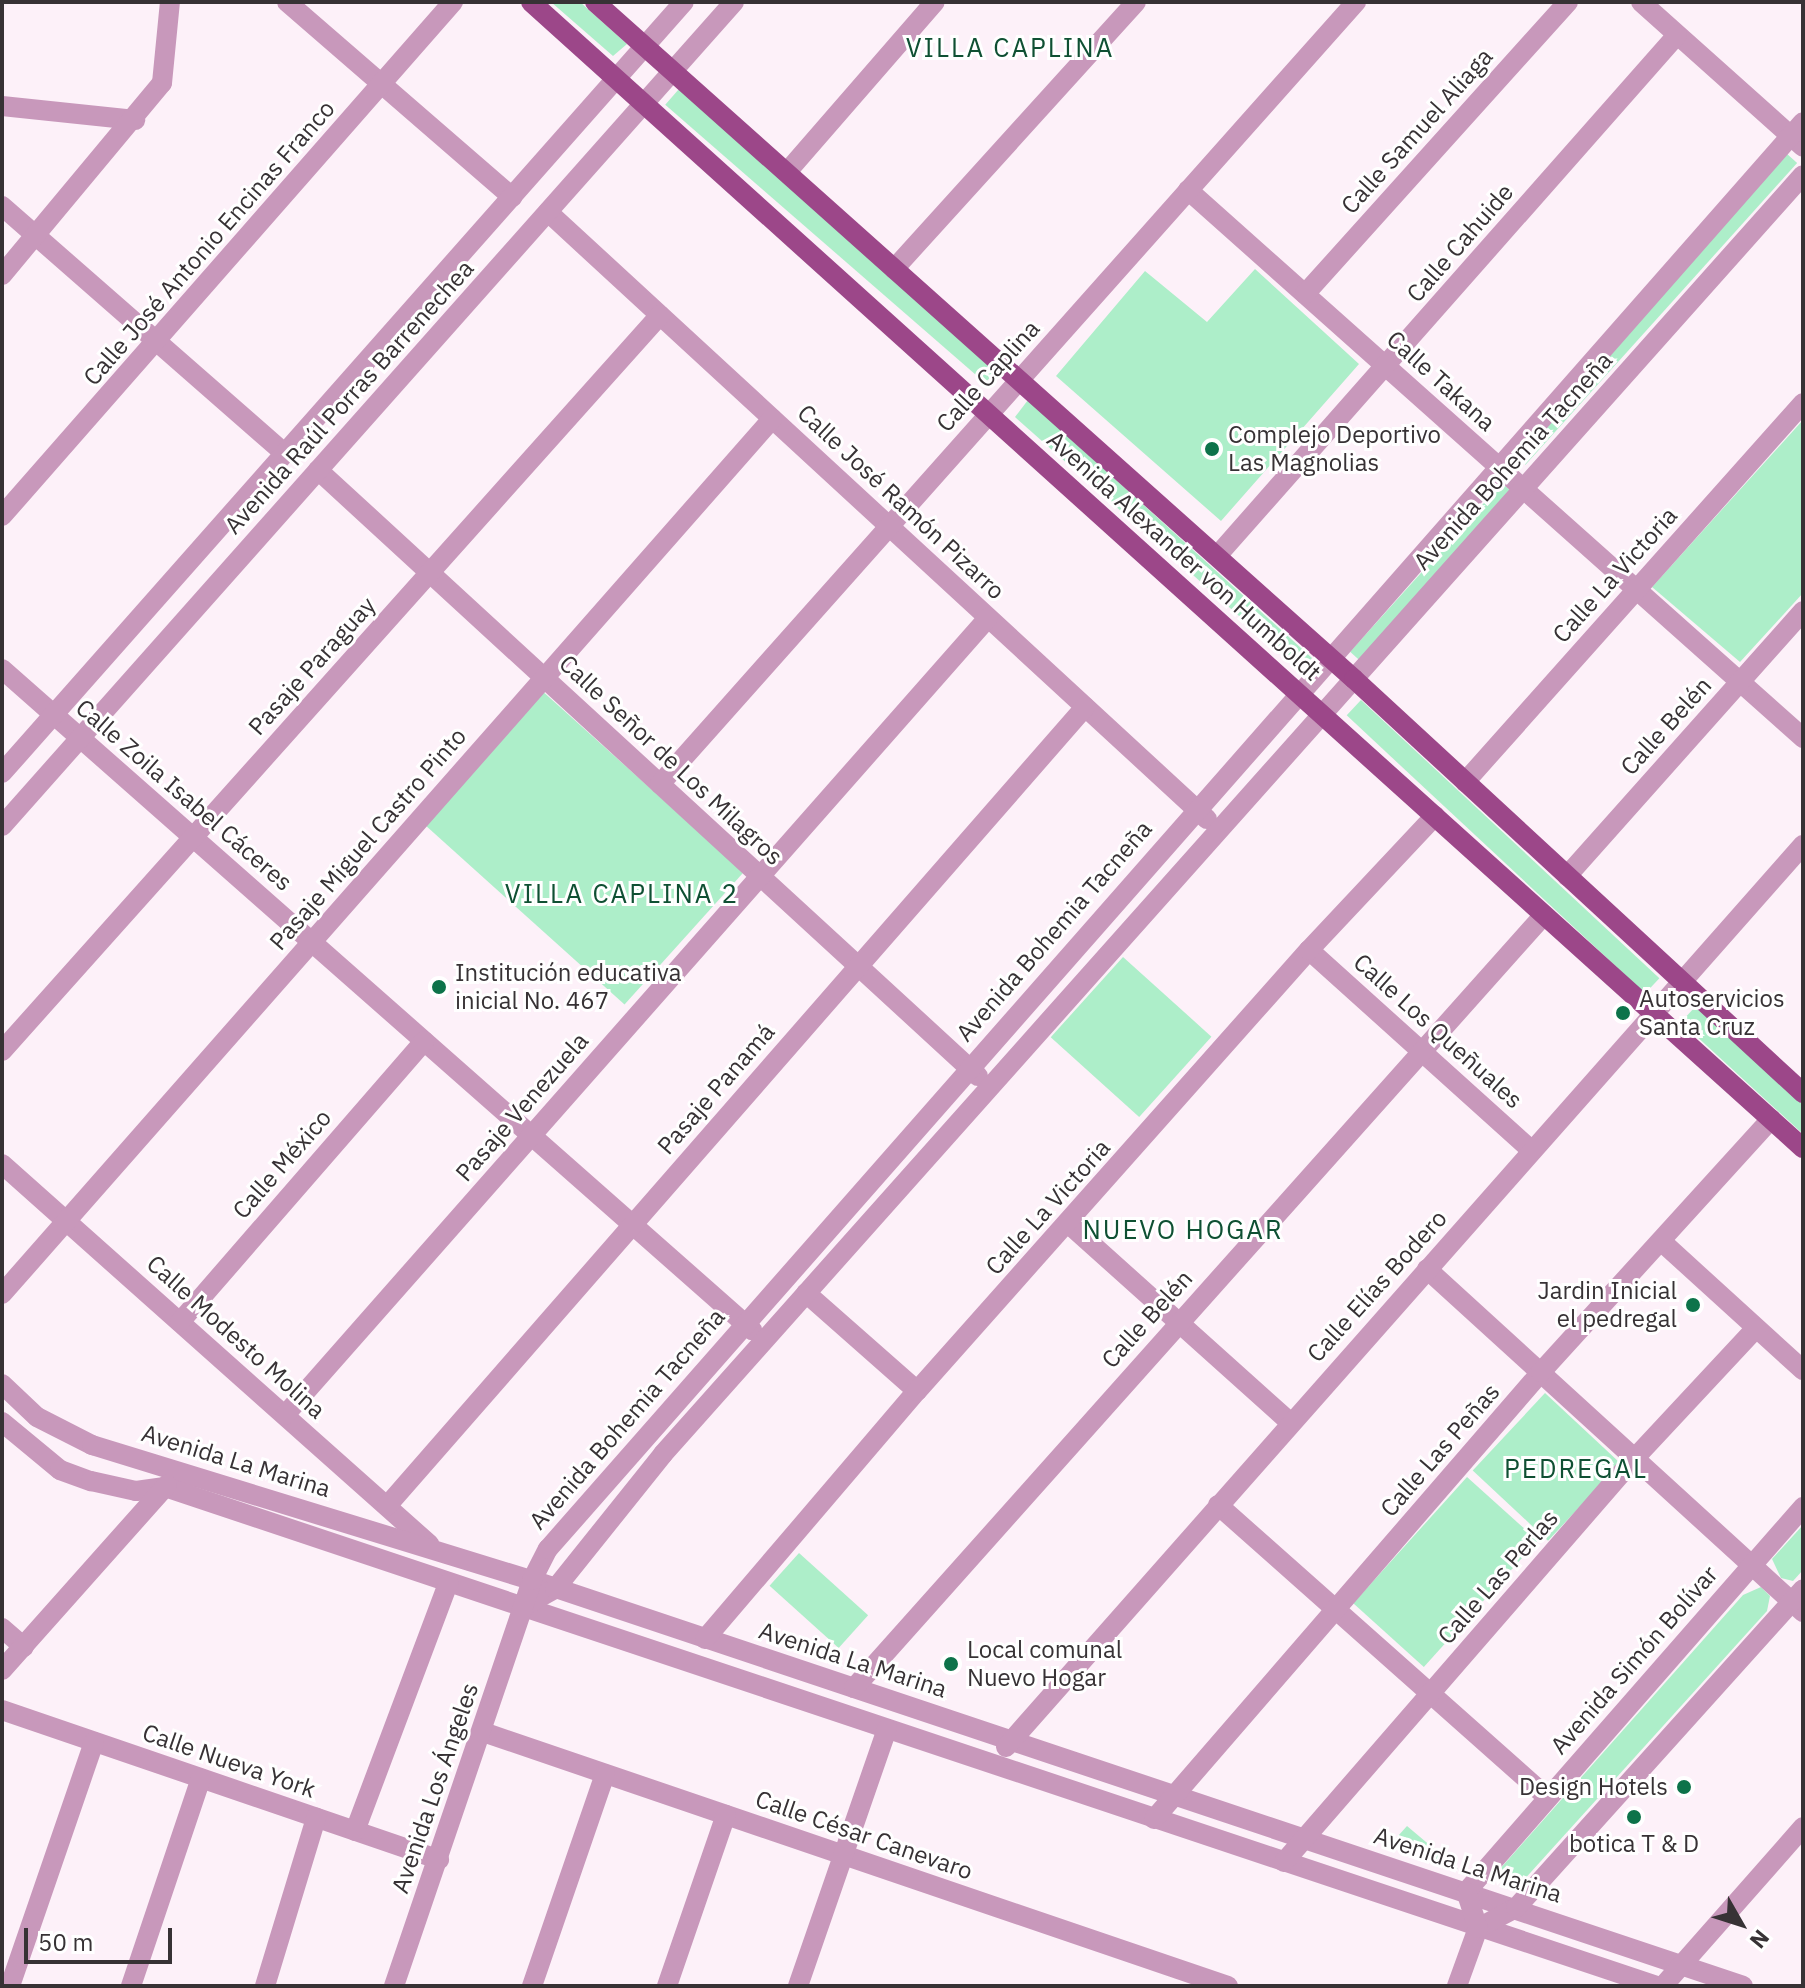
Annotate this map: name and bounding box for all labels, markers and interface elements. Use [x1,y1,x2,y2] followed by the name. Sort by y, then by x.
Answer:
[906,32,1114,64] district label: VILLA CAPLINA
[1335,42,1499,220] street label: Calle Samuel Aliaga
[77,95,341,391] street label: Calle José Antonio Encinas Franco
[1401,178,1519,308] street label: Calle Cahuide
[218,254,480,540] street label: Avenida Raúl Porras Barrenechea
[930,314,1046,438] street label: Calle Caplina
[1381,325,1501,437] street label: Calle Takana
[1408,346,1618,576] street label: Avenida Bohemia Tacneña
[791,398,1011,606] street label: Calle José Ramón Pizarro
[1228,421,1441,477] place label: Complejo Deportivo Las Magnolias
[1041,425,1327,687] street label: Avenida Alexander von Humboldt
[1203,440,1221,458] marker: Complejo Deportivo Las Magnolias
[1547,501,1683,649] street label: Calle La Victoria
[242,591,382,741] street label: Pasaje Paraguay
[553,649,789,871] street label: Calle Señor de Los Milagros
[1615,671,1717,781] street label: Calle Belén
[70,693,298,897] street label: Calle Zoila Isabel Cáceres
[264,722,472,956] street label: Pasaje Miguel Castro Pinto
[950,815,1158,1047] street label: Avenida Bohemia Tacneña
[505,878,739,910] district label: VILLA CAPLINA 2
[1348,948,1528,1114] street label: Calle Los Queñuales
[455,959,681,1015] place label: Institución educativa inicial No. 467
[430,978,448,996] marker: Institución educativa inicial No. 467
[1639,985,1785,1041] place label: Autoservicios Santa Cruz
[1614,1004,1632,1022] marker: Autoservicios Santa Cruz
[651,1018,781,1160] street label: Pasaje Panamá
[450,1027,594,1187] street label: Pasaje Venezuela
[227,1103,337,1225] street label: Calle México
[980,1133,1116,1281] street label: Calle La Victoria
[1301,1204,1453,1368] street label: Calle Elías Bodero
[1082,1214,1284,1246] district label: NUEVO HOGAR
[141,1249,331,1425] street label: Calle Modesto Molina
[1096,1264,1198,1374] street label: Calle Belén
[1537,1277,1677,1333] place label: Jardin Inicial el pedregal
[1684,1296,1702,1314] marker: Jardin Inicial el pedregal
[523,1303,731,1535] street label: Avenida Bohemia Tacneña
[1374,1378,1506,1522] street label: Calle Las Peñas
[138,1419,334,1503] street label: Avenida La Marina
[1504,1453,1648,1485] district label: PEDREGAL
[1432,1504,1564,1650] street label: Calle Las Perlas
[1544,1560,1724,1760] street label: Avenida Simón Bolívar
[755,1616,951,1704] street label: Avenida La Marina
[967,1636,1122,1692] place label: Local comunal Nuevo Hogar
[942,1655,960,1673] marker: Local comunal Nuevo Hogar
[386,1679,484,1897] street label: Avenida Los Ángeles
[139,1718,319,1804] street label: Calle Nueva York
[1519,1773,1668,1801] place label: Design Hotels
[1675,1778,1693,1796] marker: Design Hotels
[752,1784,976,1886] street label: Calle César Canevaro
[1625,1808,1643,1826] marker: botica T & D
[1370,1821,1566,1909] street label: Avenida La Marina
[1569,1830,1699,1858] place label: botica T & D
[1701,1884,1781,1964] north arrow
[28,1912,176,1962] scale bar
[1744,1924,1776,1955] text: N
[38,1926,93,1958] text: 50 m

